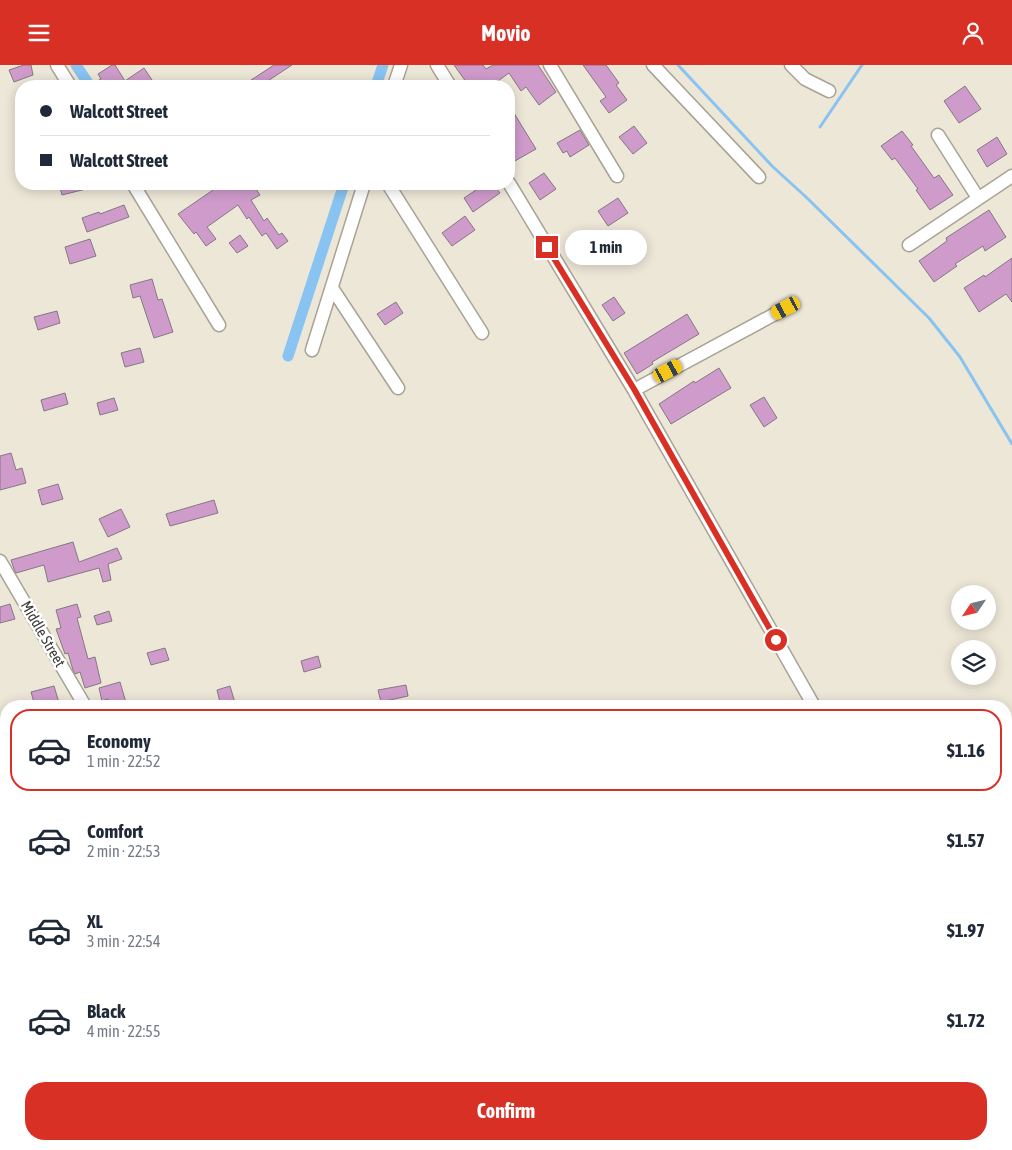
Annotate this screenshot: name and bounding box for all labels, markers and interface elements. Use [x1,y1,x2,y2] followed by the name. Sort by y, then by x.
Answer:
[25,19,53,47] icon: menu
[959,19,987,47] icon: person
[481,20,531,46] text: Movio
[70,100,168,122] text: Walcott Street
[70,149,168,171] text: Walcott Street
[564,229,647,265] callout: 1 min
[536,236,558,258] route end
[590,238,622,256] text: 1 min
[769,294,802,322] car
[651,357,684,385] car
[951,585,996,630] north arrow
[951,585,996,685] map controls
[18,598,69,670] street label: Middle Street
[765,629,787,651] route start
[951,640,996,685] button: layers
[27,728,72,773] icon: car
[87,730,151,752] text: Economy
[947,739,985,761] text: $1.16
[87,752,160,770] text: 1 min · 22:52
[27,818,72,863] icon: car
[87,820,143,842] text: Comfort
[947,829,985,851] text: $1.57
[87,842,160,860] text: 2 min · 22:53
[27,908,72,953] icon: car
[87,910,103,932] text: XL
[947,919,985,941] text: $1.97
[87,932,160,950] text: 3 min · 22:54
[27,998,72,1043] icon: car
[87,1000,125,1022] text: Black
[947,1009,985,1031] text: $1.72
[87,1022,160,1040] text: 4 min · 22:55
[25,1082,987,1140] button: Confirm

